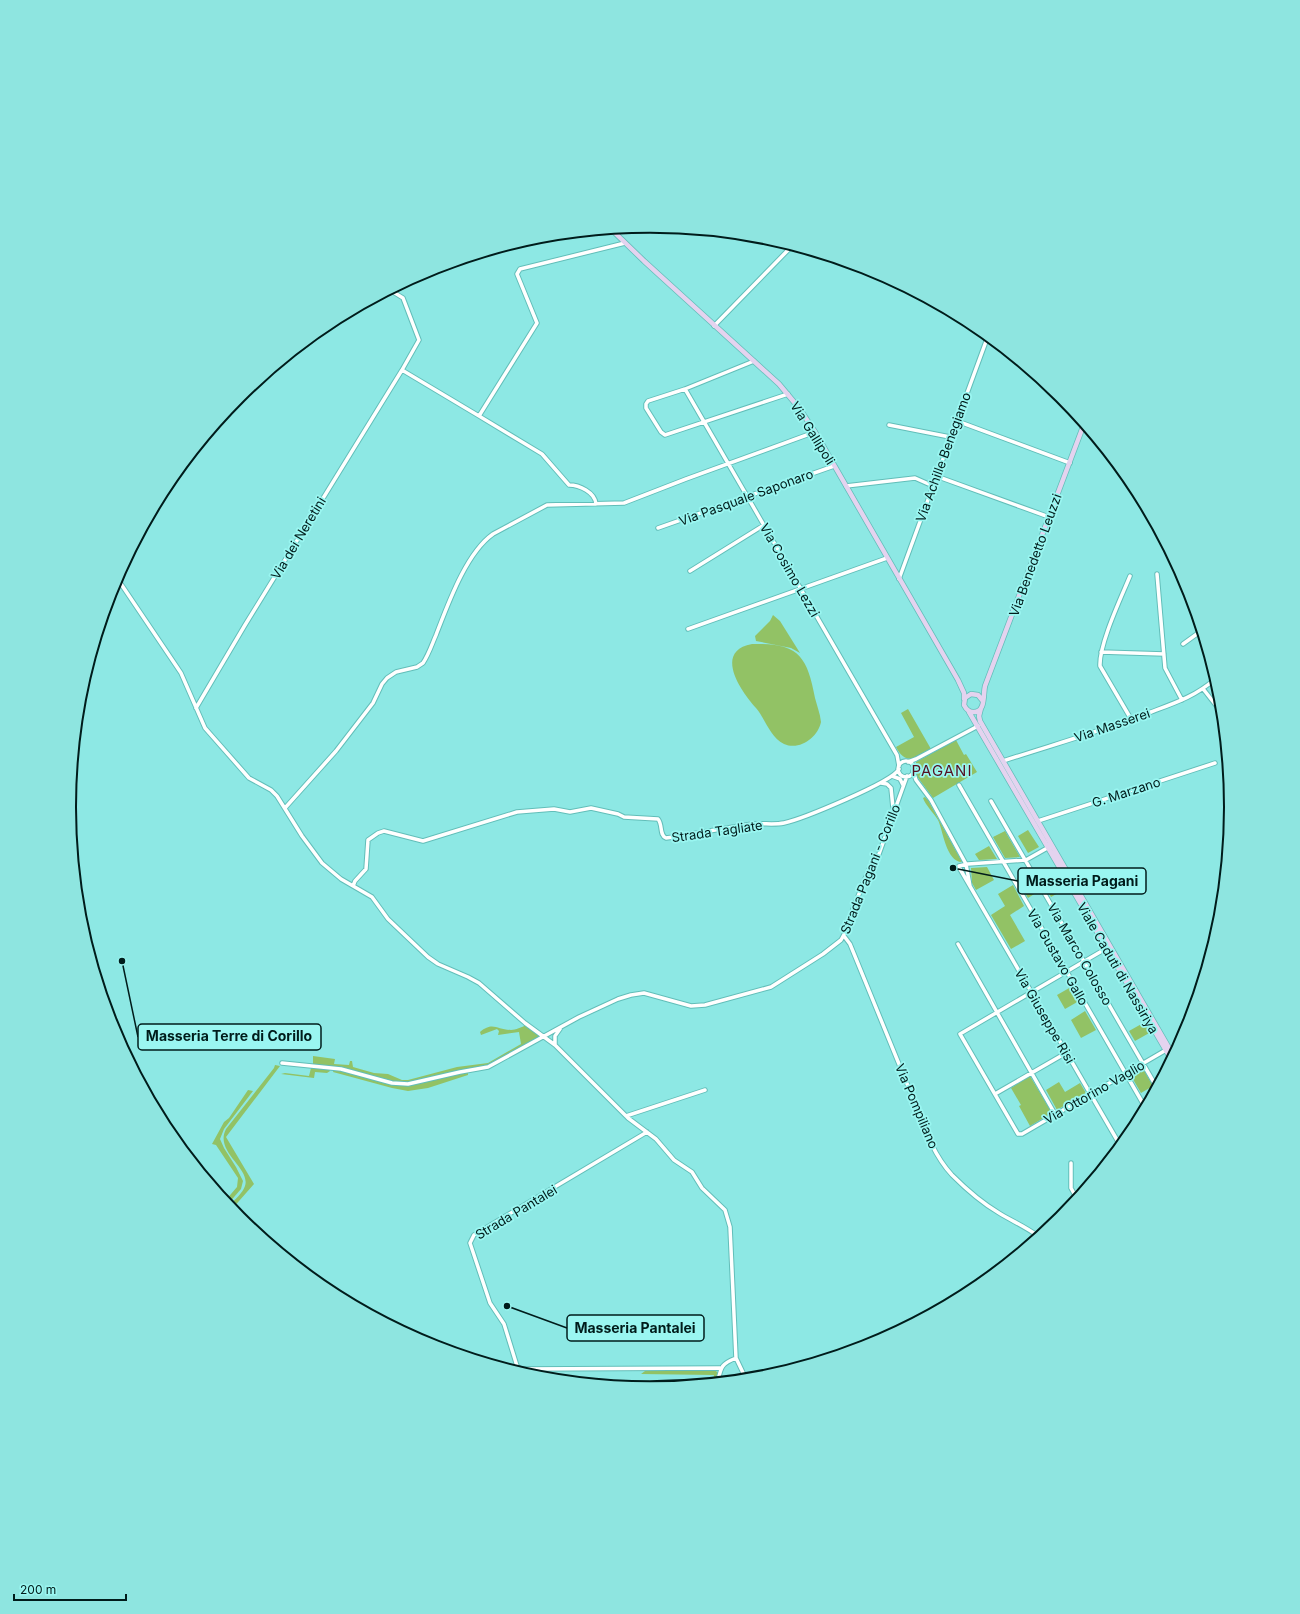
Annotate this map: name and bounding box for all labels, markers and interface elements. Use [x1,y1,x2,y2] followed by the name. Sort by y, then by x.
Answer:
[912,390,974,524] street label: Via Achille Benegiamo
[787,398,839,468] street label: Via Gallipoli
[677,465,816,529] street label: Via Pasquale Saponaro
[1005,491,1065,619] street label: Via Benedetto Leuzzi
[267,494,329,582] street label: Via dei Neretini
[757,520,823,620] street label: Via Cosimo Lezzi
[1072,705,1152,745] street label: Via Masserei
[912,761,972,780] district label: PAGANI
[1090,773,1162,811] street label: G. Marzano
[837,802,903,936] street label: Strada Pagani - Corillo
[670,817,764,845] street label: Strada Tagliate
[1018,868,1146,894] callout: Masseria Pagani
[1026,872,1139,889] text: Masseria Pagani
[1044,900,1116,1008] street label: Via Marco Colosso
[1074,900,1162,1036] street label: Viale Caduti di Nassiriya
[1024,906,1092,1008] street label: Via Gustavo Gallo
[1011,966,1079,1066] street label: Via Giuseppe Risi
[138,1024,321,1050] callout: Masseria Terre di Corillo
[146,1027,313,1044] text: Masseria Terre di Corillo
[1041,1056,1148,1127] street label: Via Ottorino Vaglio
[892,1061,942,1151] street label: Via Pompiliano
[472,1181,560,1243] street label: Strada Pantalei
[567,1315,704,1341] callout: Masseria Pantalei
[574,1319,696,1336] text: Masseria Pantalei
[14,1576,126,1602] scale bar
[20,1582,56,1597] text: 200 m

